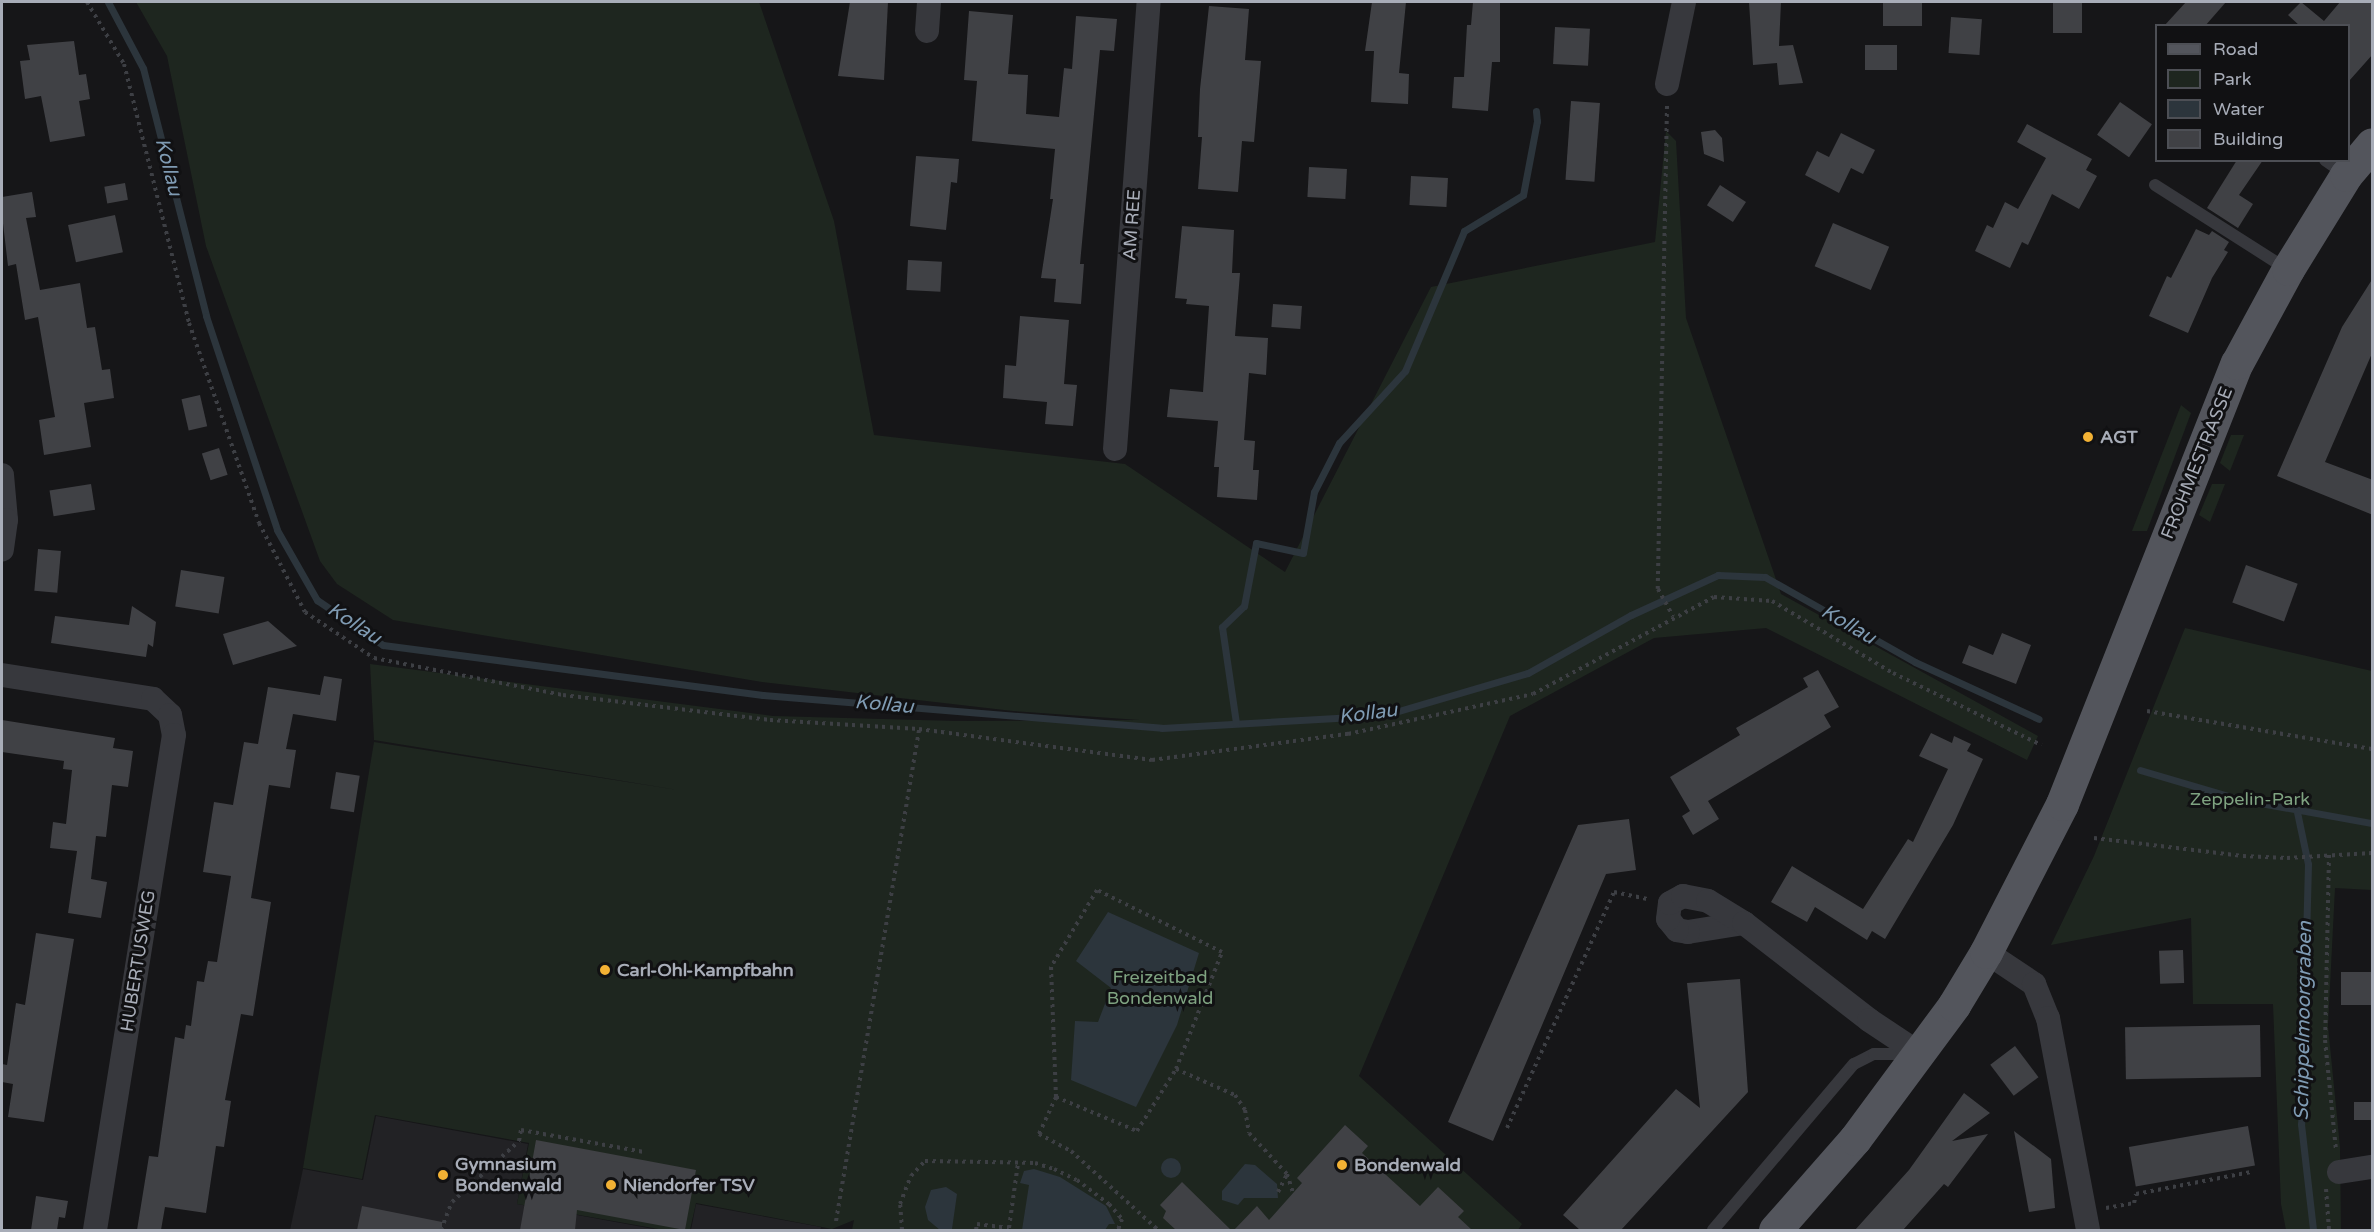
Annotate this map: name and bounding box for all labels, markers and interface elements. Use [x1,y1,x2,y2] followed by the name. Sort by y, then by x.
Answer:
[2155,24,2350,162] legend
[2213,38,2258,60] text: Road
[2213,68,2251,90] text: Park
[2213,98,2264,120] text: Water
[2213,128,2283,150] text: Building
[149,136,187,198] water label: Kollau
[1119,189,1145,261] street label: AM REE
[2157,384,2237,542] street label: FROHMESTRASSE
[2100,426,2138,448] place label: AGT
[2081,430,2095,444] marker: AGT
[323,598,385,650] water label: Kollau
[1817,600,1879,650] water label: Kollau
[854,690,914,720] water label: Kollau
[1337,699,1399,729] water label: Kollau
[2190,788,2310,810] park label: Zeppelin-Park
[116,889,160,1033] street label: HUBERTUSWEG
[2290,921,2318,1121] water label: Schippelmoorgraben
[617,959,794,981] place label: Carl-Ohl-Kampfbahn
[598,963,612,977] marker: Carl-Ohl-Kampfbahn
[1107,967,1213,1010] park label: Freizeitbad Bondenwald
[455,1154,562,1196] place label: Gymnasium Bondenwald
[1354,1154,1461,1176] place label: Bondenwald
[1335,1158,1349,1172] marker: Bondenwald
[436,1168,450,1182] marker: Gymnasium Bondenwald
[623,1174,755,1196] place label: Niendorfer TSV
[604,1178,618,1192] marker: Niendorfer TSV

